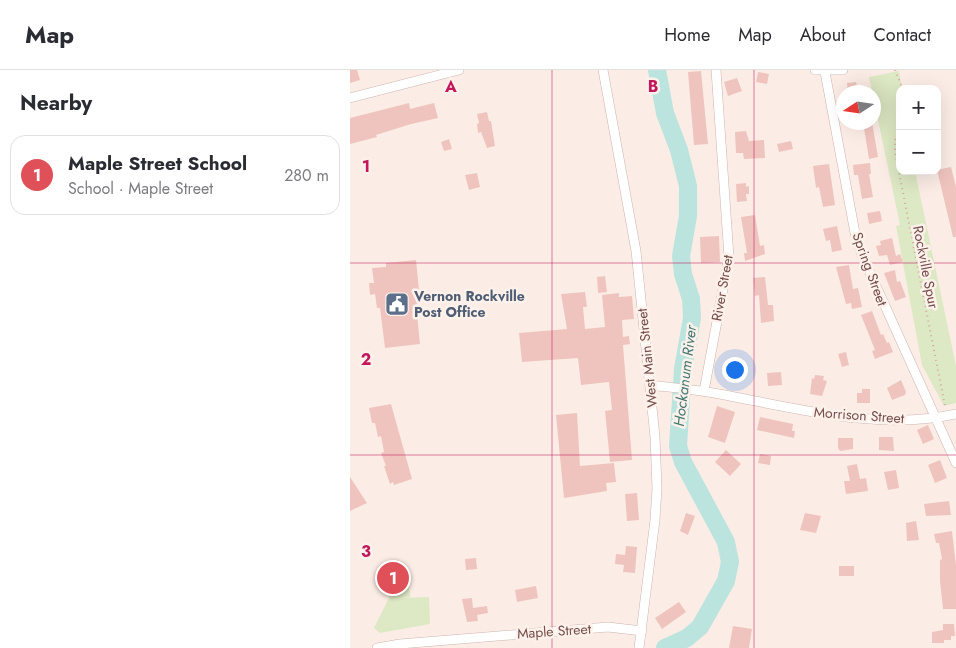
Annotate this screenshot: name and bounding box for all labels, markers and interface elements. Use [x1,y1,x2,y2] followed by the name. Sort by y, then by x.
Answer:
[25,17,74,52] text: Map
[664,22,710,48] text: Home
[738,22,772,48] text: Map
[800,22,845,48] text: About
[873,22,931,48] text: Contact
[444,75,457,98] text: A
[648,75,658,98] text: B
[836,85,881,130] north arrow
[896,85,941,175] map controls
[896,85,941,130] button: +
[20,88,92,118] text: Nearby
[896,130,941,175] button: −
[68,150,247,177] text: Maple Street School
[362,155,370,178] text: 1
[33,164,41,187] text: 1
[284,164,329,187] text: 280 m
[68,177,213,200] text: School · Maple Street
[908,224,944,310] street label: Rockville Spur
[847,229,893,309] street label: Spring Street
[706,253,738,323] street label: River Street
[413,286,525,322] place label: Vernon Rockville Post Office
[384,291,410,317] public building icon: Vernon Rockville Post Office
[632,307,662,409] street label: West Main Street
[668,323,702,428] water label: Hockanum River
[361,348,371,371] text: 2
[722,357,748,383] your location
[813,402,905,428] street label: Morrison Street
[361,540,371,563] text: 3
[377,559,409,597] pin: 1
[516,618,592,644] street label: Maple Street

